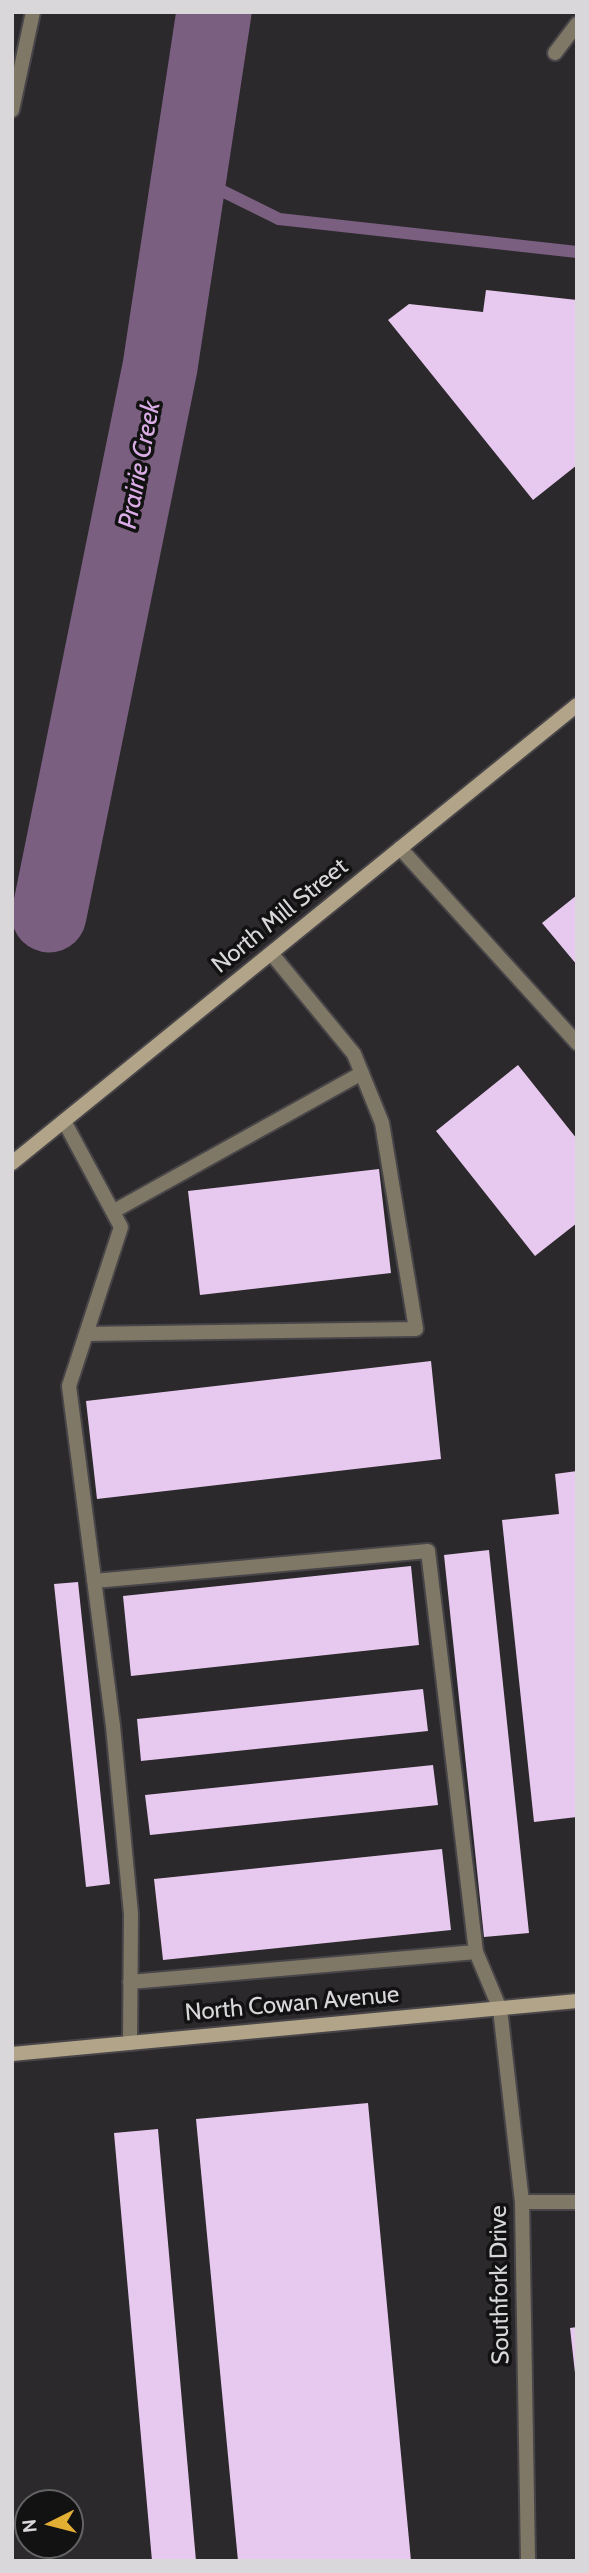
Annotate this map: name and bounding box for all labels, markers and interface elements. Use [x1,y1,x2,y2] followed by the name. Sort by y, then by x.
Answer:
[112,398,168,532] water label: Prairie Creek
[206,852,354,980] street label: North Mill Street
[184,1980,400,2028] street label: North Cowan Avenue
[484,2205,516,2365] street label: Southfork Drive
[14,2489,84,2559] north arrow
[17,2518,42,2534] text: N

